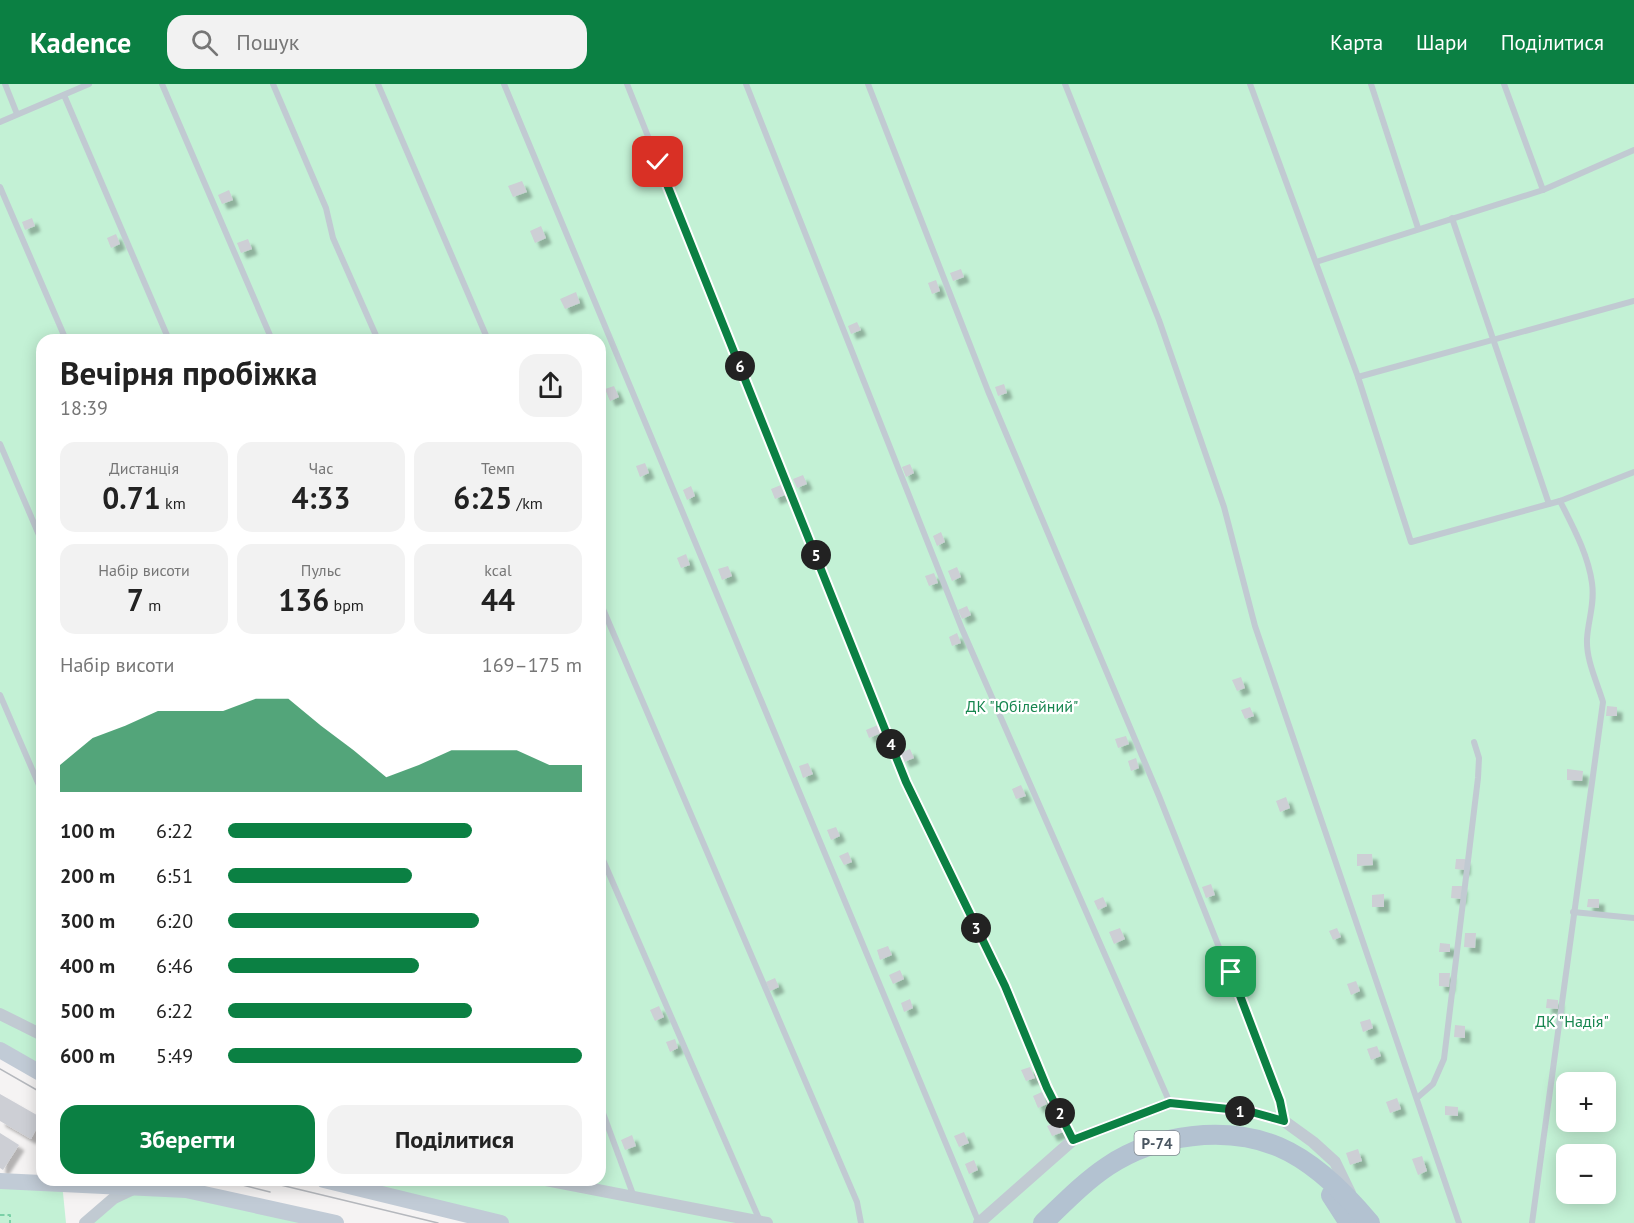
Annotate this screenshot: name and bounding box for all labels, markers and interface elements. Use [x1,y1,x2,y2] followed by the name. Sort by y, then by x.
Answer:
[167,15,587,69] search box
[30,24,131,61] text: Kadence
[188,26,221,59] icon: search
[236,28,299,56] text: Пошук
[1330,29,1383,56] text: Карта
[1416,29,1468,56] text: Шари
[1501,29,1604,56] text: Поділитися
[632,136,683,187] pin
[641,145,674,178] icon: check
[60,351,317,394] text: Вечірня пробіжка
[725,351,755,381] pin: 6
[519,354,582,417] button: share
[735,356,745,376] text: 6
[60,395,108,421] text: 18:39
[109,458,179,478] text: Дистанція
[309,458,333,478] text: Час
[481,458,515,478] text: Темп
[102,478,161,517] text: 0.71
[291,478,351,517] text: 4:33
[453,478,512,517] text: 6:25
[161,493,186,513] text: km
[512,493,543,513] text: /km
[801,540,831,570] pin: 5
[811,545,821,565] text: 5
[98,560,190,580] text: Набір висоти
[301,560,341,580] text: Пульс
[484,560,512,580] text: kcal
[127,580,144,619] text: 7
[278,580,329,619] text: 136
[481,580,515,619] text: 44
[144,595,161,615] text: m
[329,595,364,615] text: bpm
[60,652,174,678] text: Набір висоти
[482,652,582,678] text: 169–175 m
[966,696,1078,716] park label: ДК "Юбілейний"
[876,729,906,759] pin: 4
[886,734,896,754] text: 4
[60,818,115,844] text: 100 m
[156,818,193,844] text: 6:22
[60,863,115,889] text: 200 m
[156,863,193,889] text: 6:51
[60,908,115,934] text: 300 m
[156,908,193,934] text: 6:20
[961,913,991,943] pin: 3
[971,918,981,938] text: 3
[1205,946,1256,997] pin
[60,953,115,979] text: 400 m
[156,953,193,979] text: 6:46
[1214,955,1247,988] icon: arrive
[60,998,115,1024] text: 500 m
[156,998,193,1024] text: 6:22
[1535,1011,1609,1031] park label: ДК "Надія"
[60,1043,115,1069] text: 600 m
[156,1043,193,1069] text: 5:49
[1556,1072,1616,1204] map controls
[1556,1072,1616,1132] button: +
[1225,1096,1255,1126] pin: 1
[1045,1098,1075,1128] pin: 2
[1235,1101,1245,1121] text: 1
[1055,1103,1065,1123] text: 2
[60,1105,315,1174] button: Зберегти
[327,1105,582,1174] button: Поділитися
[1134,1131,1180,1155] road number: Р-74
[1556,1144,1616,1204] button: −

